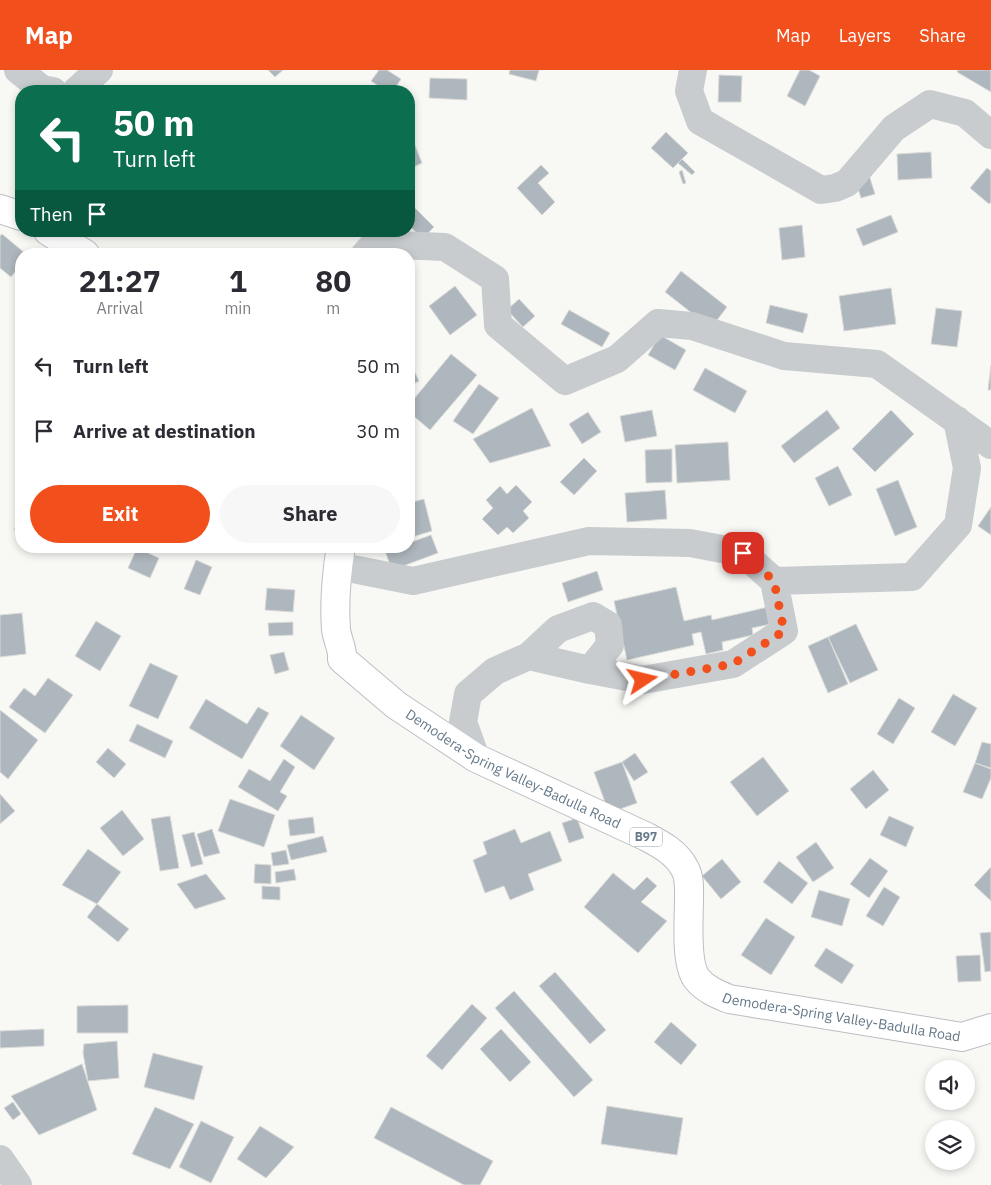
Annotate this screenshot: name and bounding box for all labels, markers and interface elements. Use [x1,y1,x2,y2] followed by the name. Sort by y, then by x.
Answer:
[25,19,73,51] text: Map
[776,24,811,47] text: Map
[839,24,891,47] text: Layers
[919,24,966,47] text: Share
[113,100,195,146] text: 50 m
[30,105,95,170] icon: left
[113,144,196,173] text: Turn left
[83,200,111,228] icon: arrive
[30,202,73,226] text: Then
[79,261,161,300] text: 21:27
[229,261,247,300] text: 1
[315,261,351,300] text: 80
[96,298,143,318] text: Arrival
[224,298,251,318] text: min
[326,298,340,318] text: m
[30,352,58,380] icon: left
[73,354,149,378] text: Turn left
[356,354,400,378] text: 50 m
[30,417,58,445] icon: arrive
[73,419,256,443] text: Arrive at destination
[356,419,400,443] text: 30 m
[30,485,210,543] button: Exit
[220,485,400,543] button: Share
[722,532,764,574] pin
[729,539,757,567] icon: arrive
[616,653,668,705] position arrow
[402,705,624,833] street label: Demodera-Spring Valley-Badulla Road
[630,828,662,846] road number: B97
[720,988,962,1046] street label: Demodera-Spring Valley-Badulla Road
[925,1060,975,1170] map controls
[925,1060,975,1110] button: sound
[925,1120,975,1170] button: layers

